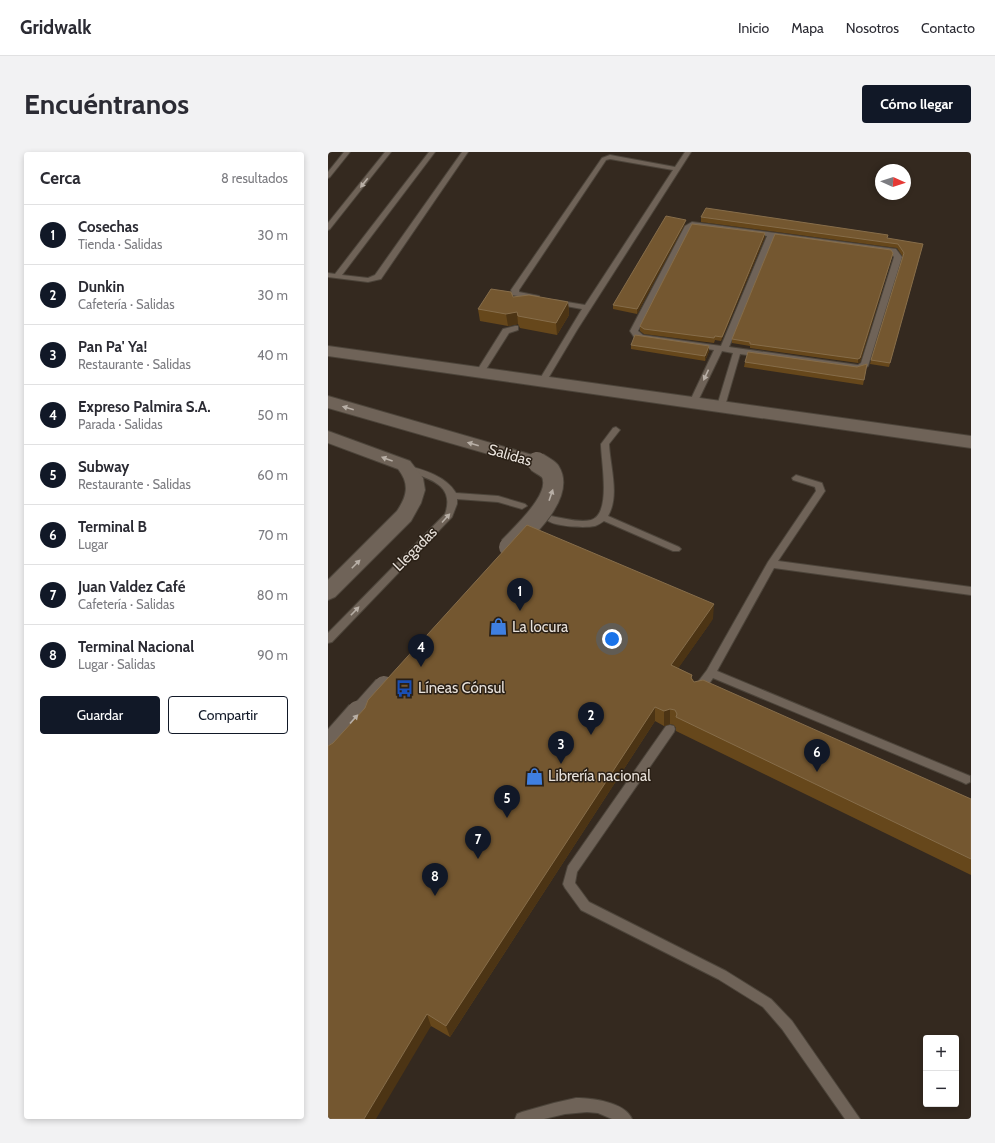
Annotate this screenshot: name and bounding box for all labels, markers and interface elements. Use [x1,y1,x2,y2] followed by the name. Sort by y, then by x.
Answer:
[20,16,92,39] text: Gridwalk
[738,19,769,37] text: Inicio
[791,19,824,37] text: Mapa
[846,19,899,37] text: Nosotros
[921,19,975,37] text: Contacto
[862,85,971,123] button: Cómo llegar
[24,87,189,121] text: Encuéntranos
[875,164,911,200] north arrow
[40,168,81,188] text: Cerca
[221,170,288,186] text: 8 resultados
[360,177,369,188] one-way arrow
[78,218,139,236] text: Cosechas
[51,227,55,243] text: 1
[258,227,288,243] text: 30 m
[78,236,162,252] text: Tienda · Salidas
[78,278,124,296] text: Dunkin
[50,287,56,303] text: 2
[258,287,288,303] text: 30 m
[78,296,175,312] text: Cafetería · Salidas
[78,338,147,356] text: Pan Pa' Ya!
[49,347,57,363] text: 3
[257,347,288,363] text: 40 m
[78,356,191,372] text: Restaurante · Salidas
[703,370,709,381] one-way arrow
[78,398,211,416] text: Expreso Palmira S.A.
[341,405,353,411] one-way arrow
[49,407,57,423] text: 4
[258,407,288,423] text: 50 m
[78,416,163,432] text: Parada · Salidas
[486,440,534,470] street label: Salidas
[466,441,478,447] one-way arrow
[381,456,393,462] one-way arrow
[78,458,129,476] text: Subway
[50,467,56,483] text: 5
[257,467,288,483] text: 60 m
[78,476,191,492] text: Restaurante · Salidas
[548,489,554,501] one-way arrow
[441,512,450,523] one-way arrow
[78,518,147,536] text: Terminal B
[389,523,441,575] street label: Llegadas
[49,527,57,543] text: 6
[258,527,288,543] text: 70 m
[78,536,108,552] text: Lugar
[351,559,361,569] one-way arrow
[78,578,186,596] text: Juan Valdez Café
[507,578,533,611] pin: 1
[50,587,56,603] text: 7
[257,587,288,603] text: 80 m
[78,596,175,612] text: Cafetería · Salidas
[350,606,360,616] one-way arrow
[489,617,509,637] shop icon: La locura
[512,618,569,636] place label: La locura
[602,629,622,649] your location
[408,634,434,667] pin: 4
[78,638,194,656] text: Terminal Nacional
[49,647,57,663] text: 8
[257,647,288,663] text: 90 m
[78,656,156,672] text: Lugar · Salidas
[395,678,415,698] bus stop icon: Líneas Cónsul
[418,679,505,697] place label: Líneas Cónsul
[40,696,160,734] button: Guardar
[168,696,288,734] button: Compartir
[578,702,604,735] pin: 2
[349,714,358,723] one-way arrow
[548,731,574,764] pin: 3
[804,739,830,772] pin: 6
[525,766,545,786] shop icon: Librería nacional
[548,767,651,785] place label: Librería nacional
[494,785,520,818] pin: 5
[465,826,491,859] pin: 7
[422,863,448,896] pin: 8
[923,1035,959,1107] map controls
[923,1035,959,1071] button: +
[923,1071,959,1107] button: −

